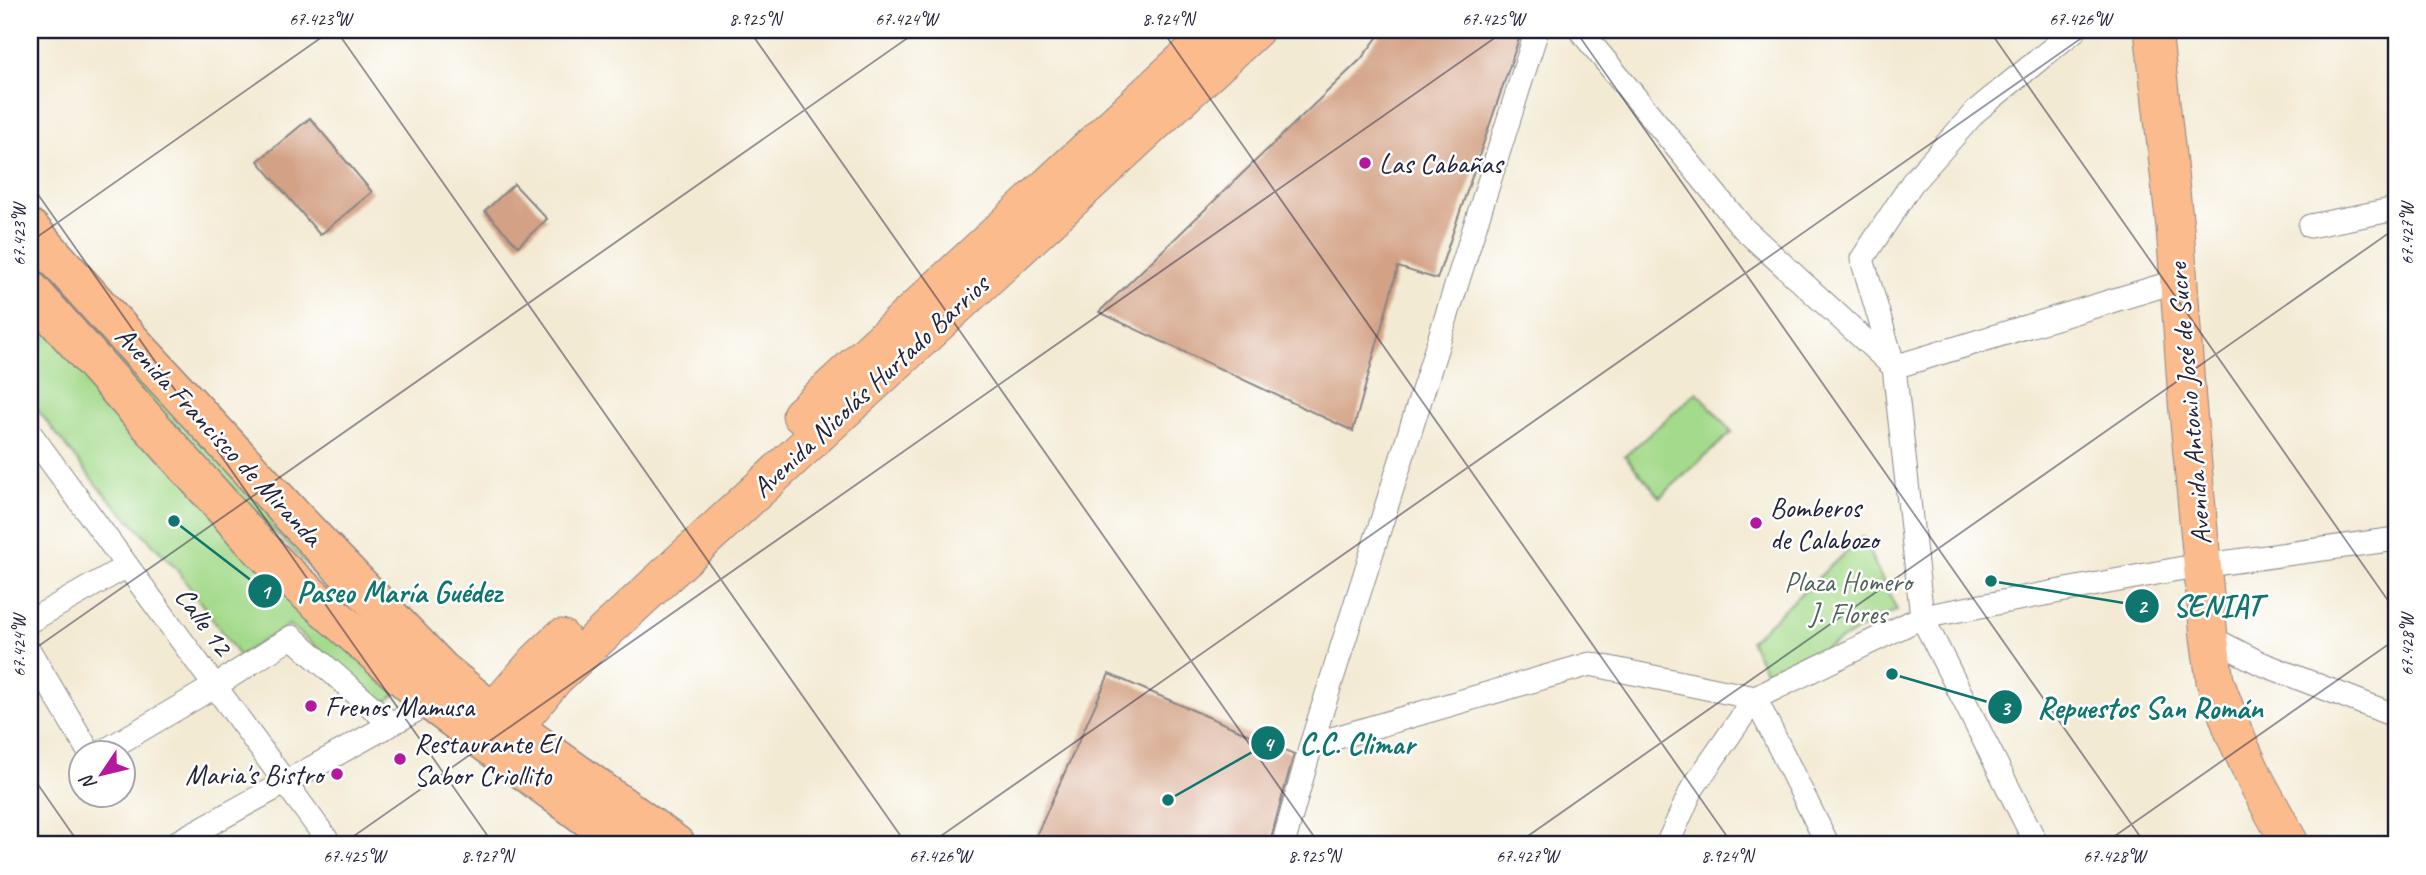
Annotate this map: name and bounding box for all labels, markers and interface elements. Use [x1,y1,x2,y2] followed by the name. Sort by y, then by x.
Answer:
[289,8,354,30] text: 67.423°W
[729,8,784,30] text: 8.925°N
[875,8,940,30] text: 67.424°W
[1142,8,1197,30] text: 8.924°N
[1462,8,1527,30] text: 67.425°W
[2049,8,2114,30] text: 67.426°W
[1379,146,1505,181] place label: Las Cabañas
[1357,155,1373,171] marker: Las Cabañas
[2396,200,2418,265] text: 67.427°W
[8,201,30,266] text: 67.423°W
[2159,260,2219,546] street label: Avenida Antonio José de Sucre
[744,265,997,505] street label: Avenida Nicolás Hurtado Barrios
[108,319,331,555] street label: Avenida Francisco de Miranda
[1770,490,1881,557] place label: Bomberos de Calabozo
[1748,515,1764,531] marker: Bomberos de Calabozo
[1784,564,1915,631] park label: Plaza Homero J. Flores
[248,566,515,617] callout: Paseo María Guédez
[297,573,505,611] text: Paseo María Guédez
[260,579,272,605] text: 1
[168,580,242,664] street label: Calle 12
[2124,580,2275,631] callout: SENIAT
[2173,587,2269,625] text: SENIAT
[2137,593,2149,619] text: 2
[2396,611,2418,676] text: 67.428°W
[8,612,30,677] text: 67.424°W
[1987,682,2277,733] callout: Repuestos San Román
[325,689,476,724] place label: Frenos Mamusa
[2037,689,2264,727] text: Repuestos San Román
[2000,695,2012,721] text: 3
[303,698,319,714] marker: Frenos Mamusa
[1250,718,1428,769] callout: C.C. Climar
[1300,725,1418,763] text: C.C. Climar
[414,726,563,793] place label: Restaurante El Sabor Criollito
[1263,731,1275,757] text: 4
[66,738,136,808] north arrow
[392,751,408,767] marker: Restaurante El Sabor Criollito
[185,757,326,792] place label: Maria's Bistro
[329,766,345,782] marker: Maria's Bistro
[74,769,102,795] text: N
[323,845,388,867] text: 67.425°W
[461,845,516,867] text: 8.927°N
[909,845,974,867] text: 67.426°W
[1288,845,1343,867] text: 8.925°N
[1496,845,1561,867] text: 67.427°W
[1701,845,1756,867] text: 8.924°N
[2083,845,2148,867] text: 67.428°W

